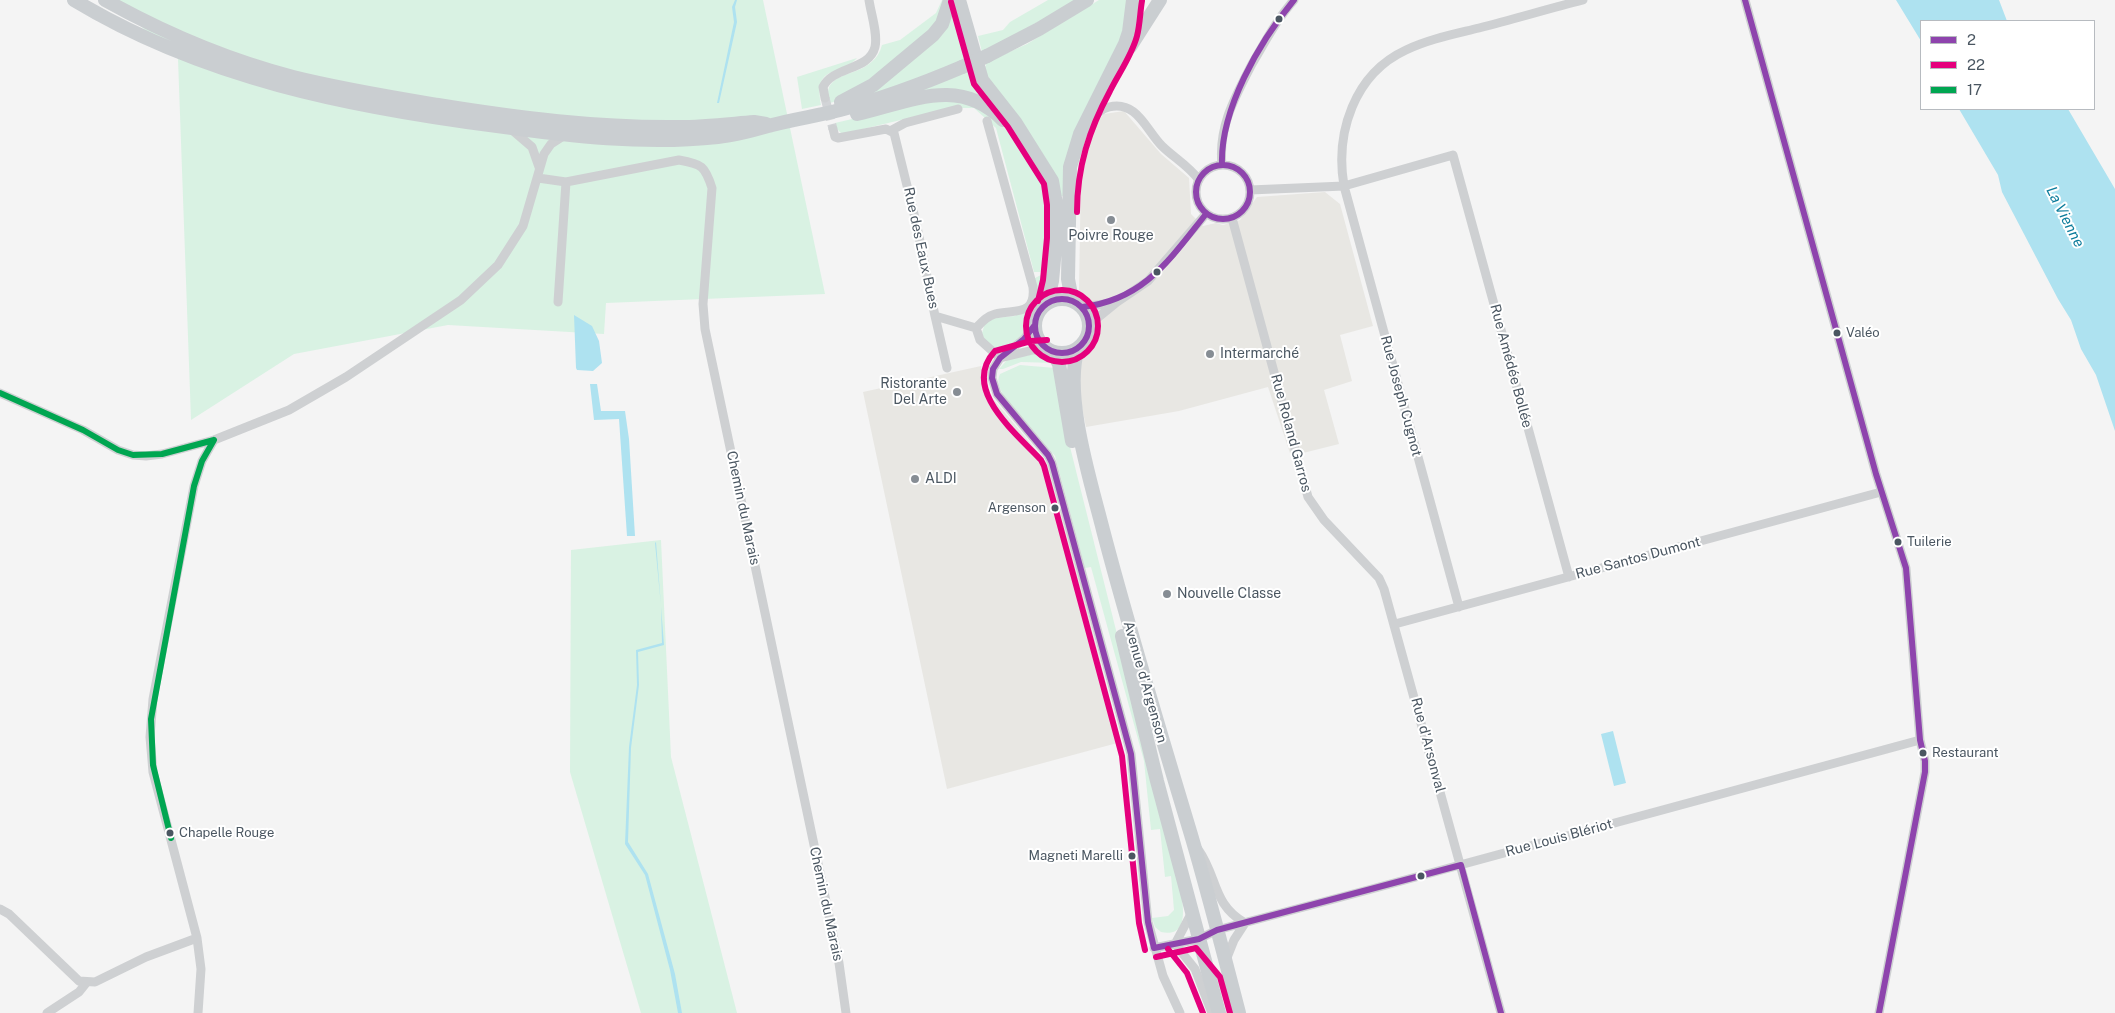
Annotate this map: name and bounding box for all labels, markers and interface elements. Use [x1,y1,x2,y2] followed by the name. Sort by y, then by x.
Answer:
[1274,14,1284,24] unlabelled marker
[1920,20,2095,110] legend
[1967,31,1976,48] text: 2
[1967,56,1985,73] text: 22
[1967,81,1982,98] text: 17
[2042,184,2088,250] water label: La Vienne
[900,186,942,310] street label: Rue des Eaux Bues
[1105,214,1117,226] marker: Poivre Rouge
[1068,228,1154,244] place label: Poivre Rouge
[1152,267,1162,277] unlabelled marker
[1486,302,1536,430] street label: Rue Amédée Bollée
[1846,325,1880,341] place label: Valéo
[1832,328,1842,338] marker: Valéo
[1377,334,1425,458] street label: Rue Joseph Cugnot
[1220,346,1299,362] place label: Intermarché
[1204,348,1216,360] marker: Intermarché
[1267,372,1315,494] street label: Rue Roland Garros
[880,376,947,408] place label: Ristorante Del Arte
[951,386,963,398] marker: Ristorante Del Arte
[723,449,763,567] street label: Chemin du Marais
[925,471,957,487] place label: ALDI
[909,473,921,485] marker: ALDI
[988,500,1046,516] place label: Argenson
[1050,503,1060,513] marker: Argenson
[1574,533,1702,583] street label: Rue Santos Dumont
[1907,534,1952,550] place label: Tuilerie
[1893,537,1903,547] marker: Tuilerie
[1177,586,1281,602] place label: Nouvelle Classe
[1161,588,1173,600] marker: Nouvelle Classe
[1120,619,1170,745] street label: Avenue d'Argenson
[1407,696,1449,794] street label: Rue d'Arsonval
[1932,745,1998,761] place label: Restaurant
[1918,748,1928,758] marker: Restaurant
[1504,816,1614,860] street label: Rue Louis Blériot
[179,825,274,841] place label: Chapelle Rouge
[165,828,175,838] marker: Chapelle Rouge
[806,845,846,963] street label: Chemin du Marais
[1028,848,1123,864] place label: Magneti Marelli
[1127,851,1137,861] marker: Magneti Marelli
[1416,871,1426,881] unlabelled marker

